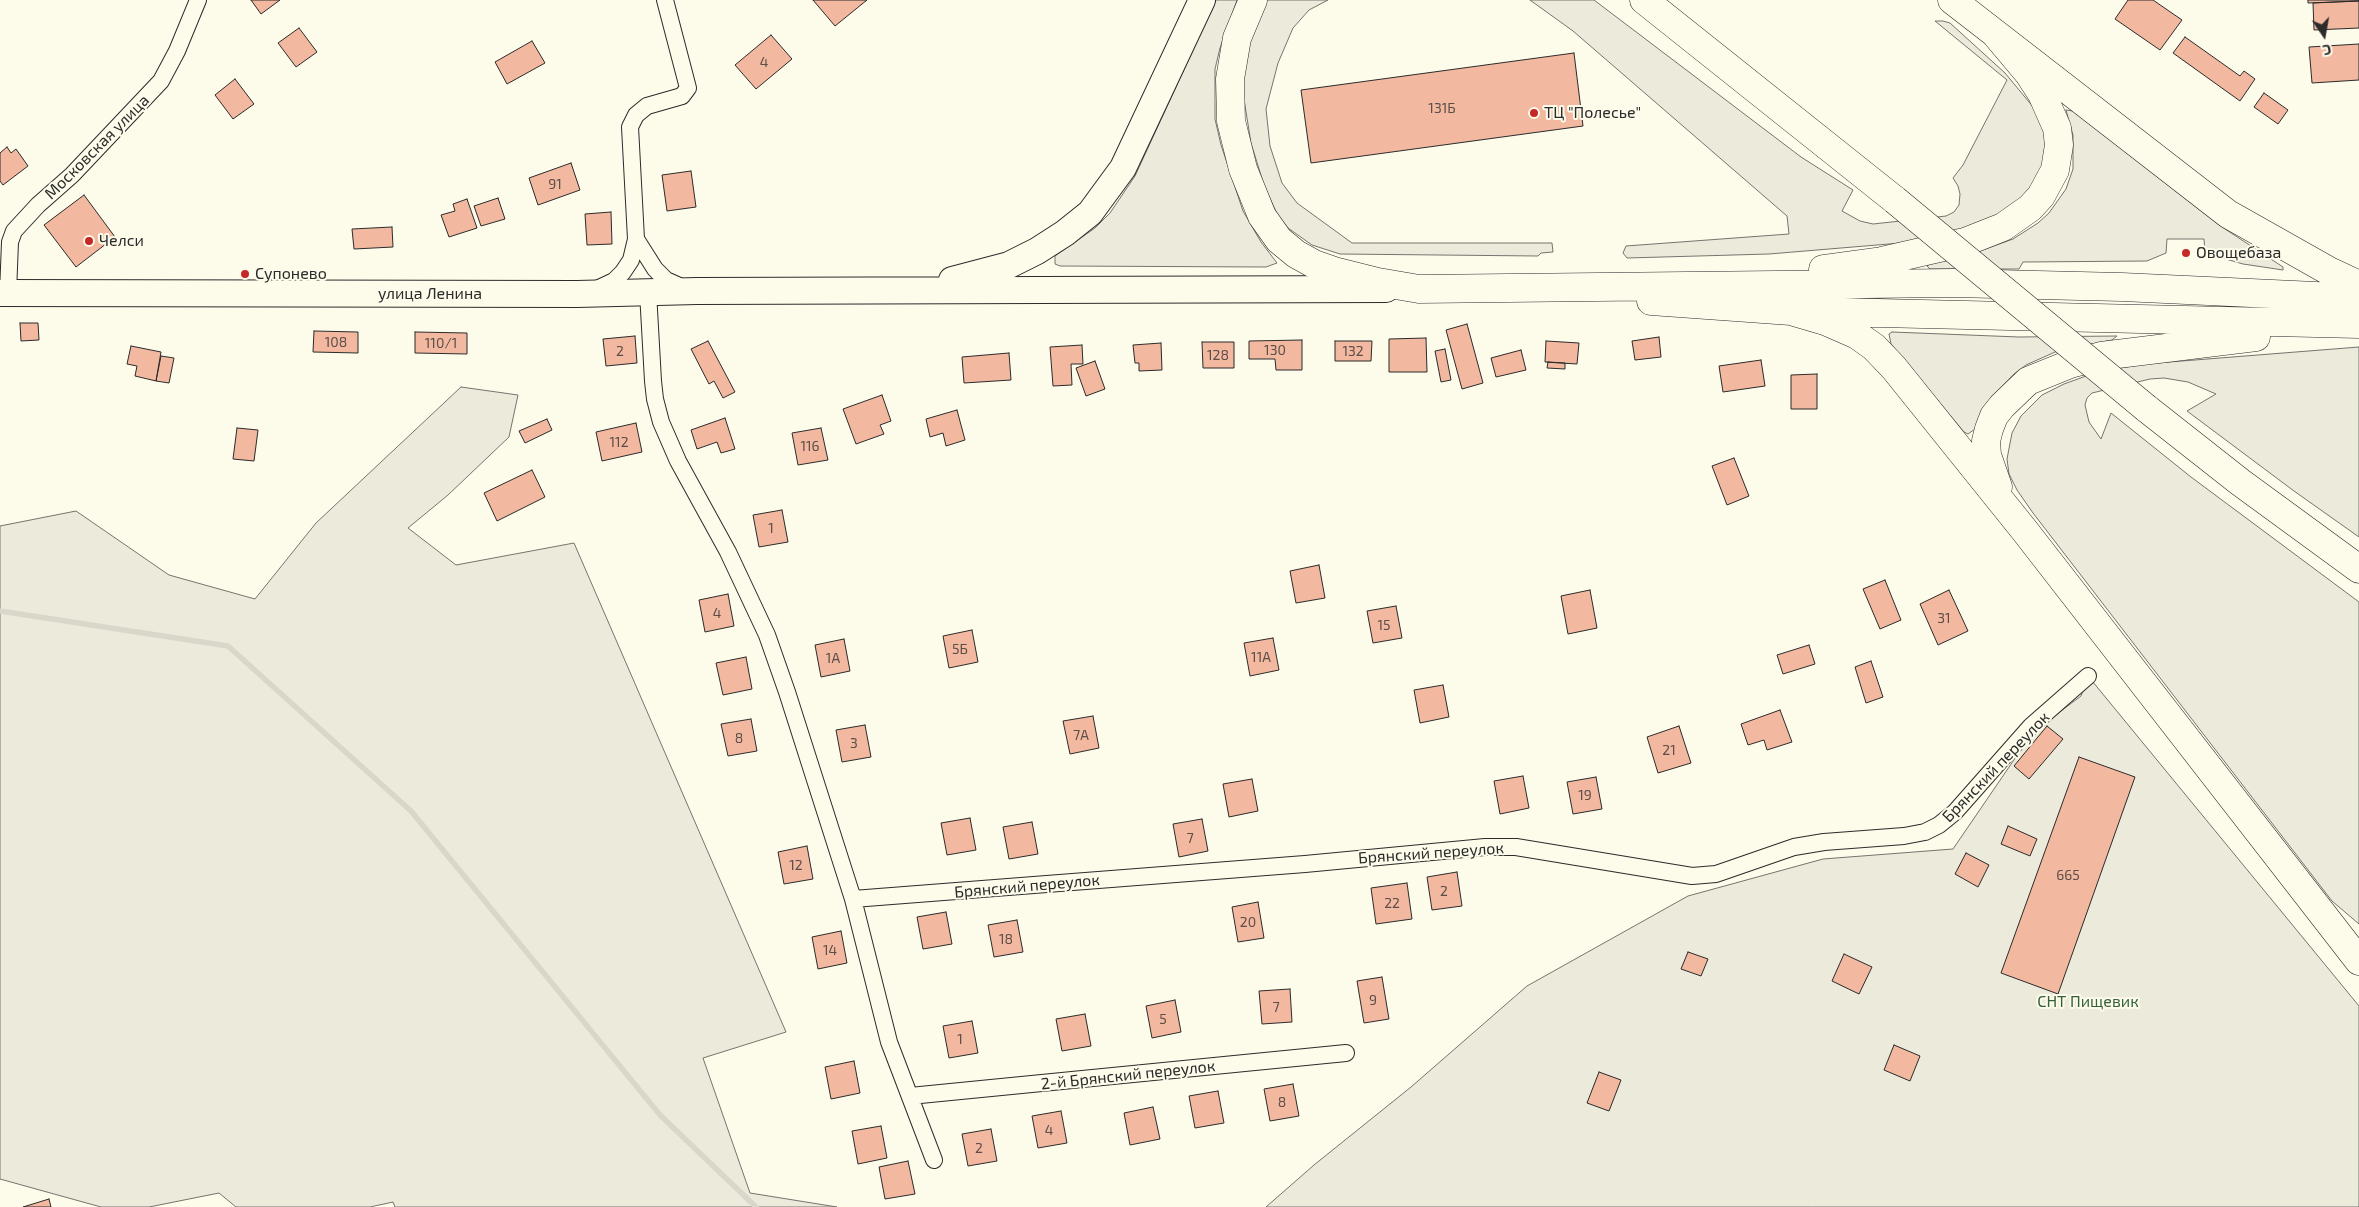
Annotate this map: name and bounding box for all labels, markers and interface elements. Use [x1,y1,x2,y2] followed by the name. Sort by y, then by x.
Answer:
[2299,10,2349,60] north arrow
[2321,41,2333,59] text: С
[760,54,768,70] house number: 4
[41,91,153,203] street label: Московская улица
[1428,100,1456,116] house number: 131Б
[1544,103,1641,123] place label: ТЦ "Полесье"
[1528,107,1540,119] marker: ТЦ "Полесье"
[548,176,562,192] house number: 91
[99,231,144,251] place label: Челси
[83,235,95,247] marker: Челси
[2196,243,2281,263] place label: Овощебаза
[2180,247,2192,259] marker: Овощебаза
[255,264,327,284] place label: Супонево
[239,268,251,280] marker: Супонево
[378,284,482,304] street label: улица Ленина
[325,334,347,350] house number: 108
[425,335,457,351] house number: 110/1
[1264,342,1286,358] house number: 130
[616,343,624,359] house number: 2
[1342,343,1364,359] house number: 132
[1207,347,1229,363] house number: 128
[609,434,629,450] house number: 112
[800,438,820,454] house number: 116
[768,520,774,536] house number: 1
[713,605,721,621] house number: 4
[1937,610,1951,626] house number: 31
[1377,617,1391,633] house number: 15
[952,641,968,657] house number: 5Б
[1251,649,1271,665] house number: 11А
[826,650,840,666] house number: 1А
[1938,708,2054,826] street label: Брянский переулок
[1073,727,1089,743] house number: 7А
[735,730,743,746] house number: 8
[850,735,858,751] house number: 3
[1662,742,1676,758] house number: 21
[1578,787,1592,803] house number: 19
[1186,830,1194,846] house number: 7
[1357,838,1505,868] street label: Брянский переулок
[789,857,803,873] house number: 12
[2056,867,2080,883] house number: 665
[953,870,1101,902] street label: Брянский переулок
[1440,883,1448,899] house number: 2
[1384,895,1400,911] house number: 22
[1240,914,1256,930] house number: 20
[999,931,1013,947] house number: 18
[823,942,837,958] house number: 14
[1369,992,1377,1008] house number: 9
[2037,992,2139,1012] park label: СНТ Пищевик
[1272,999,1280,1015] house number: 7
[1159,1011,1167,1027] house number: 5
[957,1031,963,1047] house number: 1
[1040,1056,1216,1094] street label: 2-й Брянский переулок
[1278,1094,1286,1110] house number: 8
[1045,1122,1053,1138] house number: 4
[975,1140,983,1156] house number: 2

